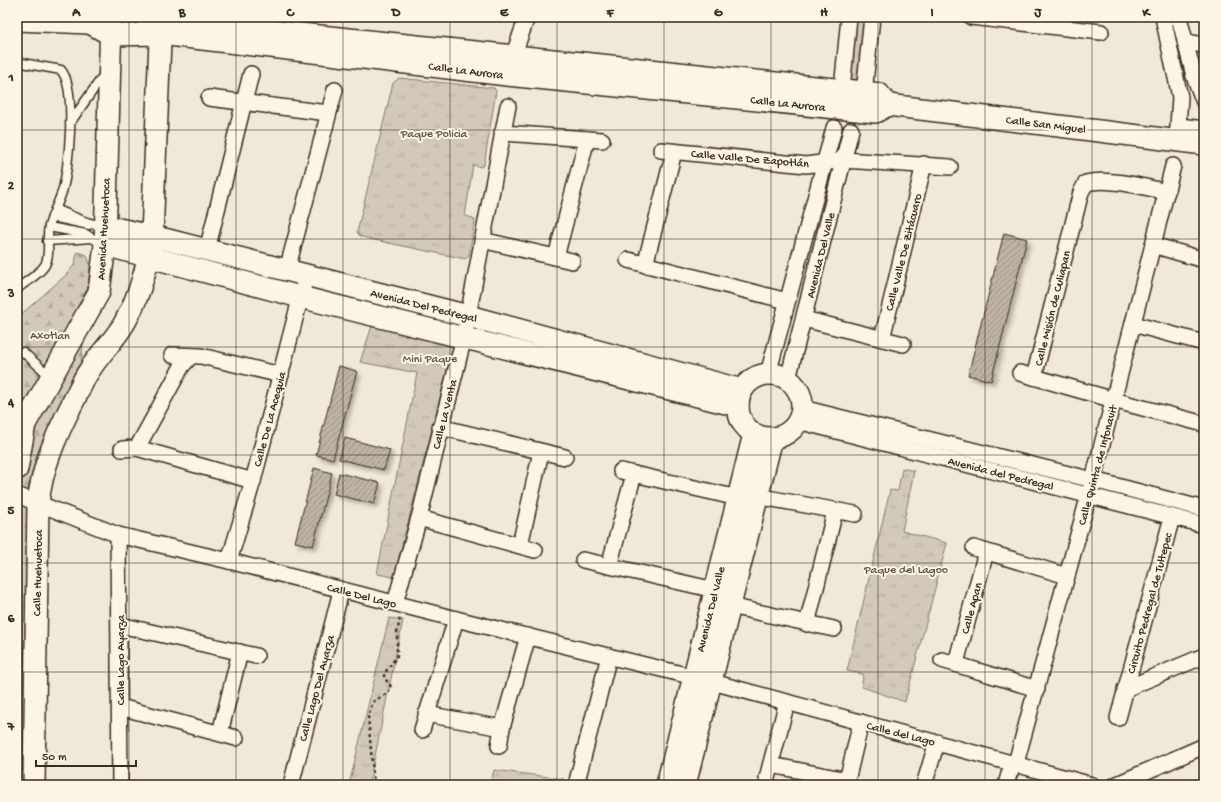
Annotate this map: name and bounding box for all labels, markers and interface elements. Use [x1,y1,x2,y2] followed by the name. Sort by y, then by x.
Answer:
[71,6,81,21] text: A
[178,6,187,21] text: B
[285,6,295,21] text: C
[391,6,401,21] text: D
[500,6,509,21] text: E
[606,6,615,21] text: F
[714,6,723,21] text: G
[820,6,828,21] text: H
[930,6,934,21] text: I
[1034,6,1043,21] text: J
[1141,6,1151,21] text: K
[427,60,504,84] street label: Calle La Aurora
[7,71,14,86] text: 1
[750,94,826,116] street label: Calle La Aurora
[1005,114,1087,138] street label: Calle San Miguel
[400,128,468,142] park label: Paque Policia
[690,148,810,172] street label: Calle Valle De Zapotlán
[95,177,115,281] street label: Avenida Huehuetoca
[8,179,15,194] text: 2
[884,192,926,313] street label: Calle Valle De Zitácuaro
[805,210,840,300] street label: Avenida Del Valle
[1033,249,1075,368] street label: Calle Misión de Culiapan
[7,287,15,302] text: 3
[369,287,479,327] street label: Avenida Del Pedregal
[30,330,70,344] park label: Axotlan
[403,353,458,367] park label: Mini Paque
[252,370,290,469] street label: Calle De La Acequia
[430,378,461,451] street label: Calle La Venta
[7,396,15,411] text: 4
[1076,403,1122,527] street label: Calle Quinta de Infonavit
[946,455,1055,495] street label: Avenida del Pedregal
[8,504,15,519] text: 5
[31,529,47,616] street label: Calle Huehuetoca
[1125,531,1177,675] street label: Circuito Pedregal de Tultepec
[695,564,730,654] street label: Avenida Del Valle
[863,564,948,578] park label: Paque del Lagoo
[959,581,987,636] street label: Calle Apan
[325,582,398,612] street label: Calle Del Lago
[8,612,15,627] text: 6
[115,615,129,705] street label: Calle Lago Ayarza
[297,633,339,743] street label: Calle Lago Del Ayarza
[7,720,16,735] text: 7
[865,720,936,750] street label: Calle del Lago
[36,742,136,768] scale bar
[42,751,67,765] text: 50 m

